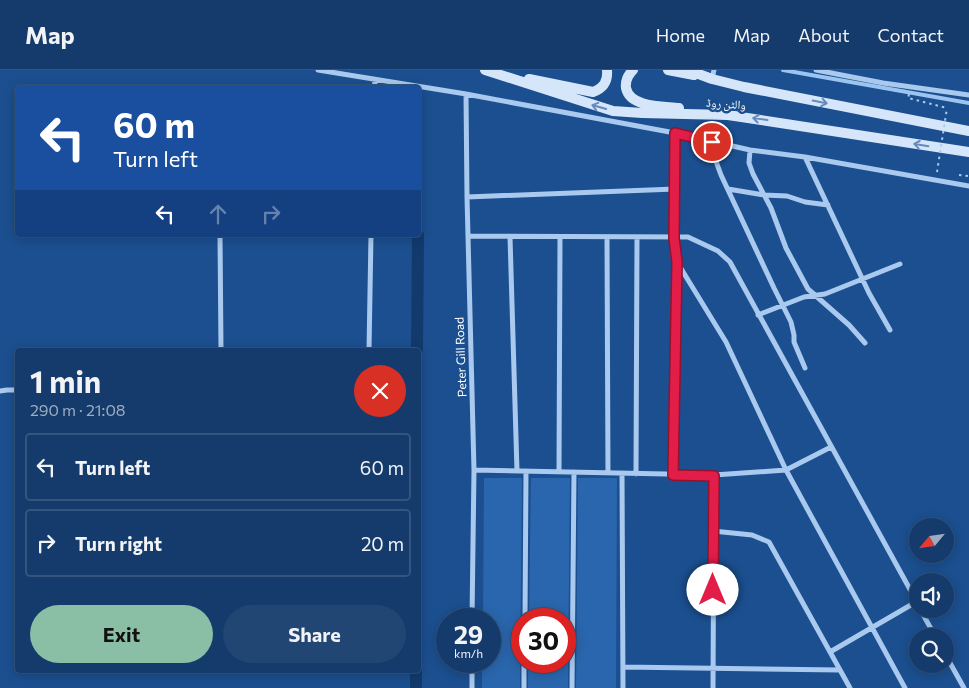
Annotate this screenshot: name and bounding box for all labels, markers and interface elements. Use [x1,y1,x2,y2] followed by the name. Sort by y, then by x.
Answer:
[25,20,75,49] text: Map
[656,24,705,46] text: Home
[733,24,770,46] text: Map
[798,24,850,46] text: About
[878,24,944,46] text: Contact
[706,95,746,112] street label: والٹن روڈ
[812,97,828,107] one-way arrow
[113,102,195,145] text: 60 m
[591,102,607,111] one-way arrow
[30,105,95,170] icon: left
[753,114,769,124] one-way arrow
[691,121,733,163] pin
[698,128,726,156] icon: arrive
[913,139,929,149] one-way arrow
[113,145,198,172] text: Turn left
[151,200,179,228] icon: left
[204,200,232,228] icon: ahead
[257,200,285,228] icon: right
[452,317,468,397] street label: Peter Gill Road
[30,362,101,399] text: 1 min
[354,365,406,417] button: close
[30,400,126,419] text: 290 m · 21:08
[32,453,60,481] icon: left
[75,456,150,479] text: Turn left
[360,456,404,479] text: 60 m
[909,518,954,562] north arrow
[909,518,954,673] map controls
[32,529,60,557] icon: right
[75,532,162,555] text: Turn right
[361,532,404,555] text: 20 m
[686,563,738,615] position arrow
[909,573,954,618] button: sound
[30,605,213,663] button: Exit
[223,605,406,663] button: Share
[511,608,576,673] speed limit sign: 30
[454,619,483,649] text: 29
[909,628,954,673] button: search
[454,646,483,660] text: km/h

